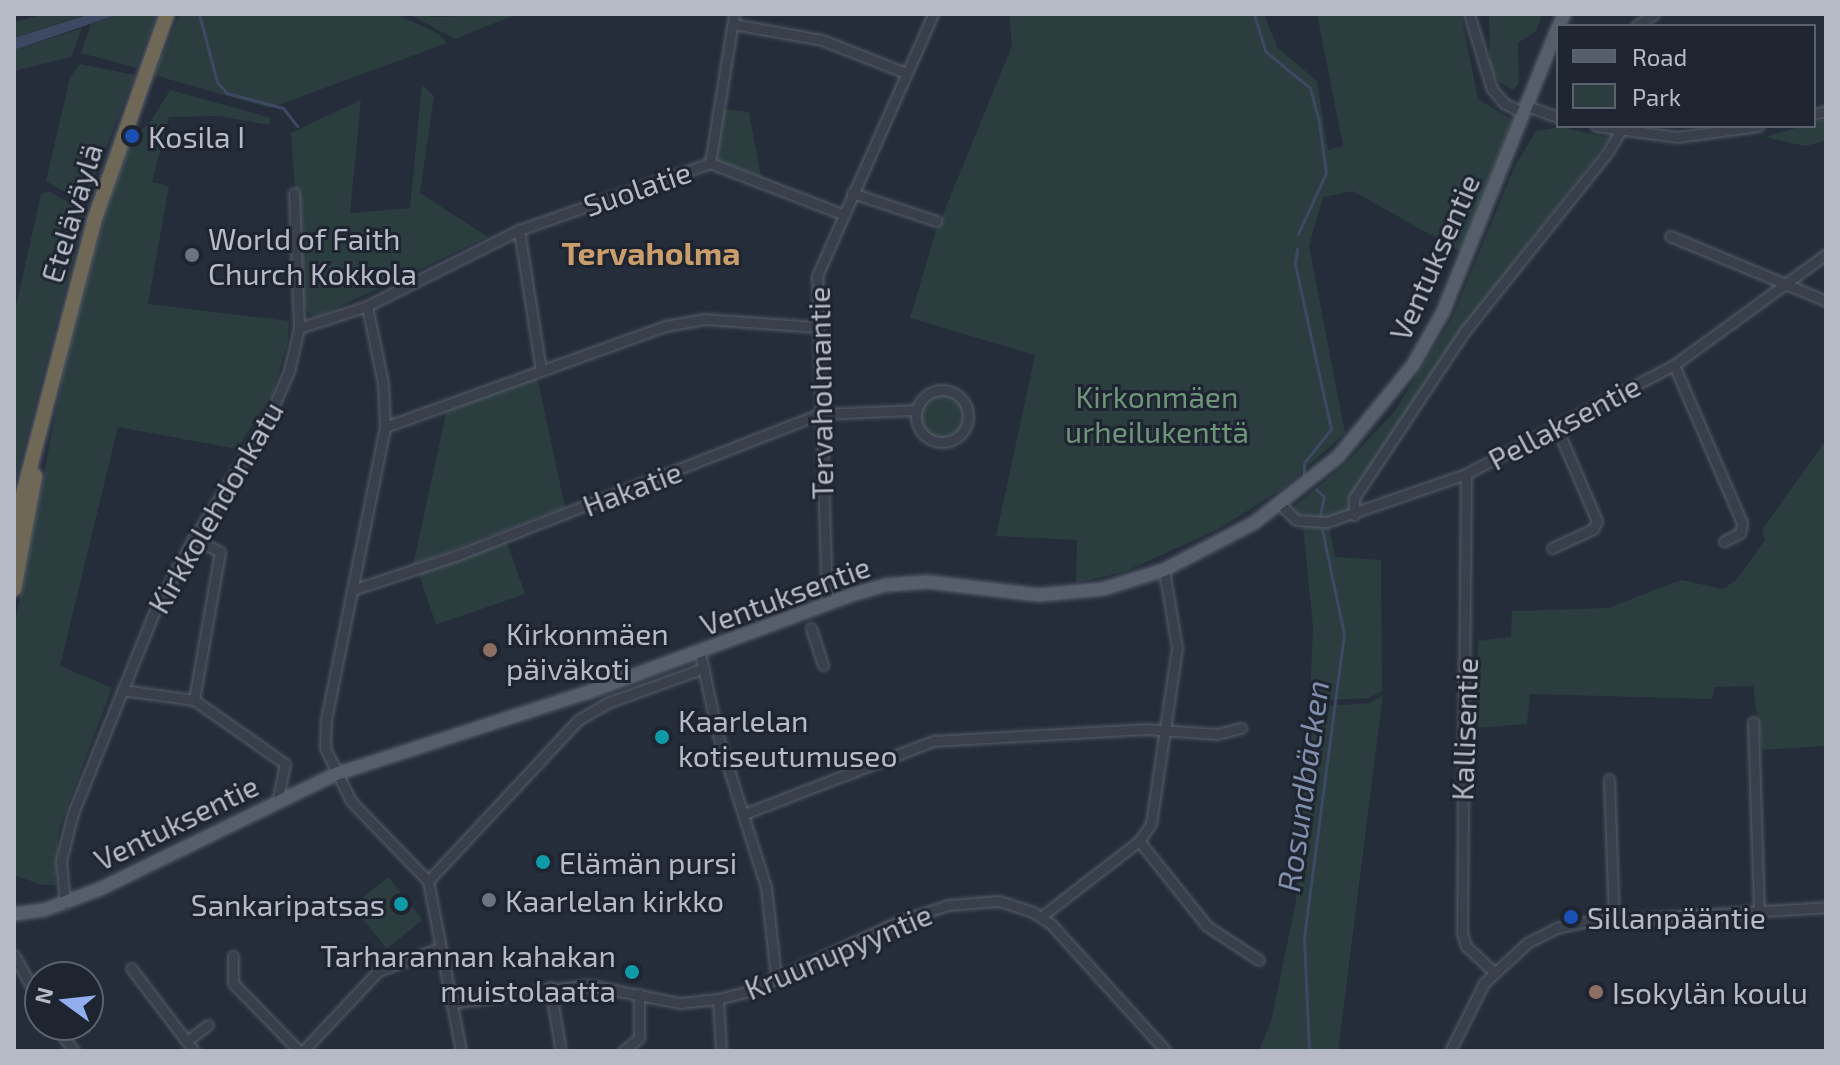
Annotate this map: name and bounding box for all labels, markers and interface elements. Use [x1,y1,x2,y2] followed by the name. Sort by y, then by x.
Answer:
[1556,24,1816,128] legend
[1632,42,1687,71] text: Road
[1632,82,1681,111] text: Park
[148,118,245,154] place label: Kosila I
[123,127,141,145] marker: Kosila I
[33,139,109,287] street label: Eteläväylä
[579,153,695,223] street label: Suolatie
[1381,168,1487,346] street label: Ventuksentie
[208,220,417,290] place label: World of Faith Church Kokkola
[562,233,740,271] district label: Tervaholma
[183,246,201,264] marker: World of Faith Church Kokkola
[800,286,840,500] street label: Tervaholmantie
[1482,367,1646,477] street label: Pellaksentie
[1065,378,1249,448] park label: Kirkonmäen urheilukenttä
[140,395,290,619] street label: Kirkkolehdonkatu
[577,453,687,523] street label: Hakatie
[695,548,875,642] street label: Ventuksentie
[506,615,669,686] place label: Kirkonmäen päiväkoti
[481,641,499,659] marker: Kirkonmäen päiväkoti
[1444,657,1484,801] street label: Kallisentie
[1268,678,1336,894] water label: Rosundbäcken
[678,702,897,772] place label: Kaarlelan kotiseutumuseo
[653,728,671,746] marker: Kaarlelan kotiseutumuseo
[88,767,264,877] street label: Ventuksentie
[559,844,737,880] place label: Elämän pursi
[534,853,552,871] marker: Elämän pursi
[505,882,724,918] place label: Kaarlelan kirkko
[191,886,385,922] place label: Sankaripatsas
[480,891,498,909] marker: Kaarlelan kirkko
[392,895,410,913] marker: Sankaripatsas
[739,895,937,1007] street label: Kruunupyyntie
[1587,899,1766,935] place label: Sillanpääntie
[1562,908,1580,926] marker: Sillanpääntie
[320,937,616,1008] place label: Tarharannan kahakan muistolaatta
[24,961,104,1041] north arrow
[623,963,641,981] marker: Tarharannan kahakan muistolaatta
[1612,974,1808,1010] place label: Isokylän koulu
[1587,983,1605,1001] marker: Isokylän koulu
[28,984,57,1006] text: N

